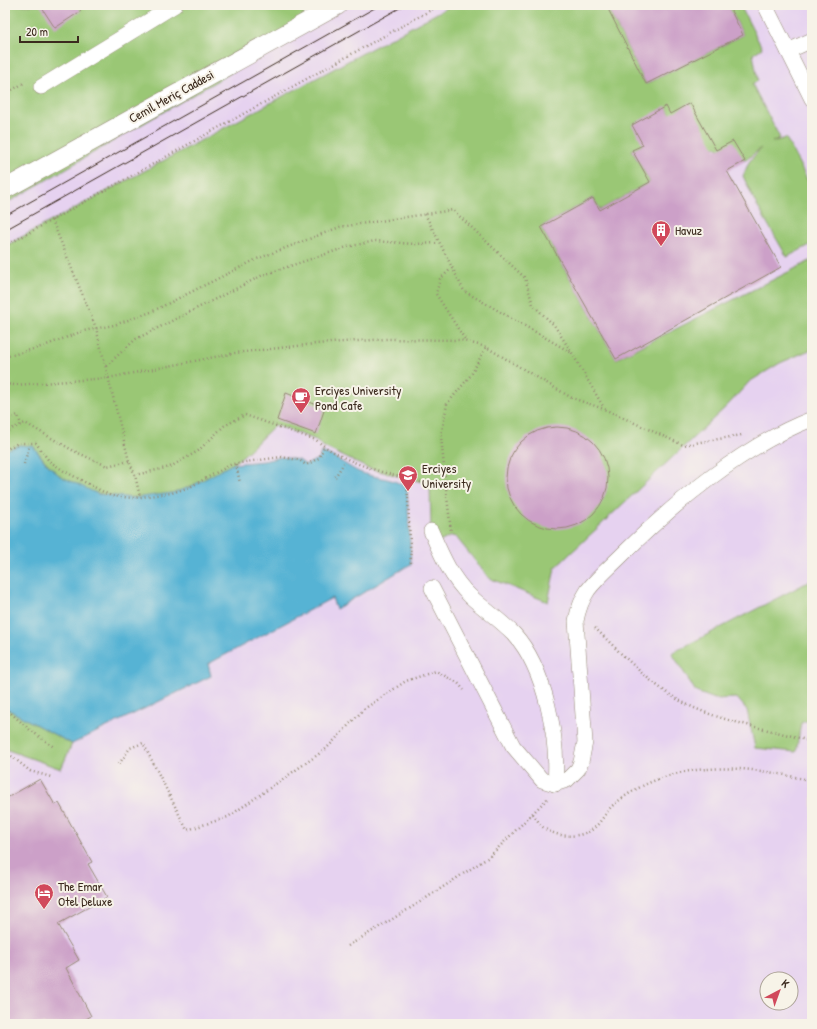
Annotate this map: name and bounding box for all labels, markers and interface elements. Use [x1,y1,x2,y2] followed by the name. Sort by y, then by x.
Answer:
[20,18,78,44] scale bar
[26,23,48,40] text: 20 m
[125,65,217,127] street label: Cemil Meriç Caddesi
[650,219,672,247] building icon: Havuz
[675,221,703,239] place label: Havuz
[315,381,402,414] place label: Erciyes University Pond Cafe
[290,386,312,414] cafe icon: Erciyes University Pond Cafe
[422,459,472,492] place label: Erciyes University
[397,464,419,492] school or university icon: Erciyes University
[58,877,112,910] place label: The Emar Otel Deluxe
[33,882,55,910] hotel icon: The Emar Otel Deluxe
[759,971,799,1011] north arrow
[779,976,793,991] text: K

